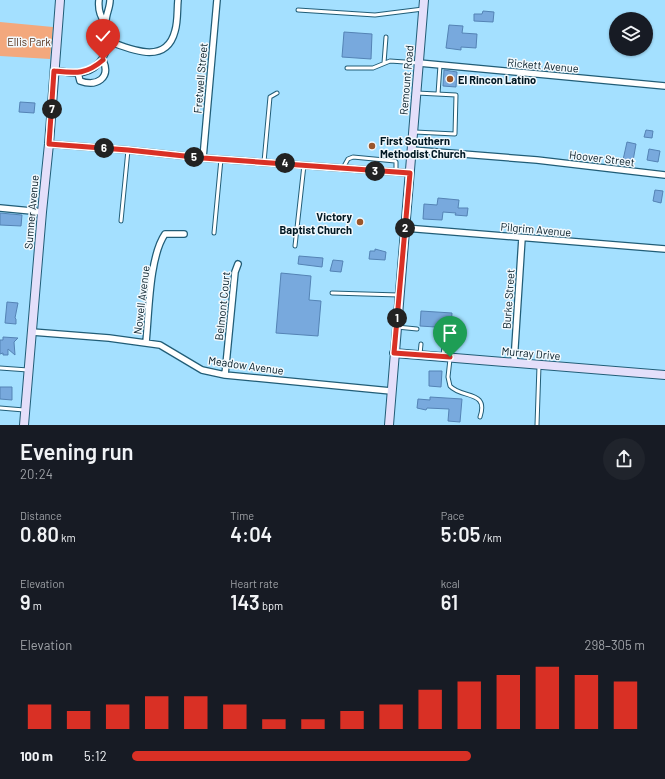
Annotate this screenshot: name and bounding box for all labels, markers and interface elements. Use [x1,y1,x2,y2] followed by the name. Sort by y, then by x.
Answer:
[609,12,653,56] map controls
[609,12,653,56] button: layers
[86,19,120,60] pin
[92,25,114,47] icon: check
[7,35,51,48] park label: Ellis Park
[190,42,210,114] street label: Fretwell Street
[396,45,416,115] street label: Remount Road
[507,55,579,75] street label: Rickett Avenue
[458,73,536,86] place label: El Rincon Latino
[445,74,455,84] marker: El Rincon Latino
[42,99,62,119] pin: 7
[49,102,55,115] text: 7
[380,134,466,160] place label: First Southern Methodist Church
[94,138,114,158] pin: 6
[101,141,107,154] text: 6
[367,141,377,151] marker: First Southern Methodist Church
[184,147,204,167] pin: 5
[568,148,636,168] street label: Hoover Street
[191,150,197,163] text: 5
[275,153,295,173] pin: 4
[282,156,288,169] text: 4
[365,161,385,181] pin: 3
[372,164,378,177] text: 3
[21,174,41,250] street label: Sumner Avenue
[280,210,352,236] place label: Victory Baptist Church
[355,217,365,227] marker: Victory Baptist Church
[395,218,415,238] pin: 2
[500,219,572,239] street label: Pilgrim Avenue
[402,221,408,234] text: 2
[130,265,152,335] street label: Nowell Avenue
[499,269,517,329] street label: Burke Street
[212,271,232,341] street label: Belmont Court
[387,308,407,328] pin: 1
[395,311,399,324] text: 1
[433,316,467,357] pin
[439,322,461,344] icon: arrive
[501,344,561,362] street label: Murray Drive
[207,353,285,377] street label: Meadow Avenue
[20,438,134,464] text: Evening run
[603,438,645,480] button: share
[20,466,53,482] text: 20:24
[20,509,62,522] text: Distance
[230,509,254,522] text: Time
[441,509,464,522] text: Pace
[20,522,59,546] text: 0.80
[230,522,272,546] text: 4:04
[441,522,480,546] text: 5:05
[59,531,76,544] text: km
[480,531,502,544] text: /km
[20,577,64,590] text: Elevation
[230,577,279,590] text: Heart rate
[441,577,460,590] text: kcal
[20,590,31,614] text: 9
[230,590,260,614] text: 143
[441,590,458,614] text: 61
[31,599,42,612] text: m
[260,599,283,612] text: bpm
[20,637,72,653] text: Elevation
[585,637,645,653] text: 298–305 m
[20,748,53,764] text: 100 m
[84,748,107,764] text: 5:12

